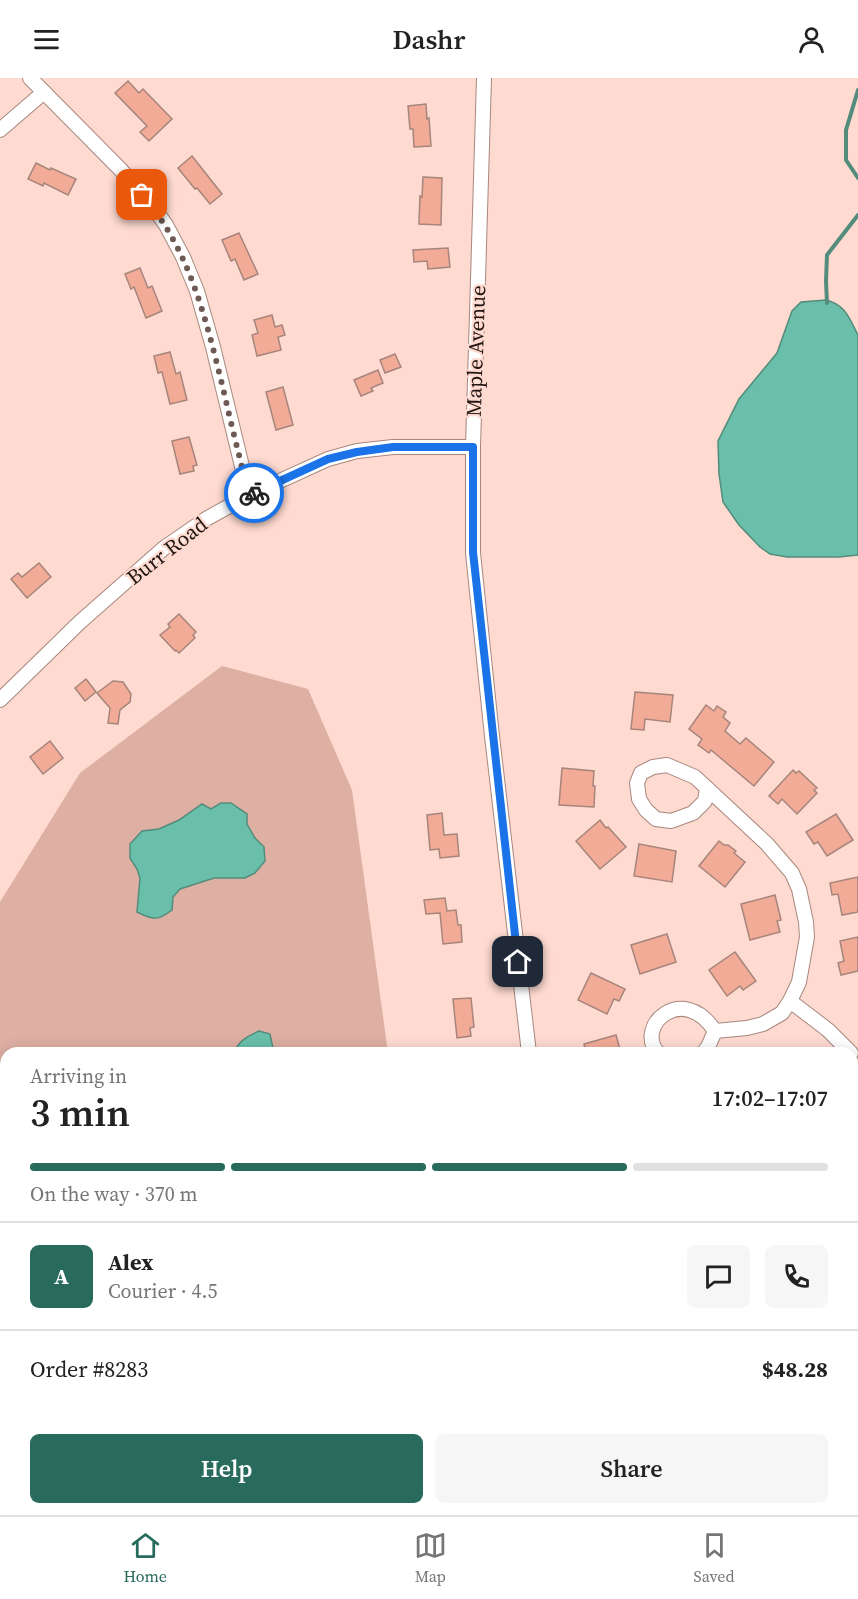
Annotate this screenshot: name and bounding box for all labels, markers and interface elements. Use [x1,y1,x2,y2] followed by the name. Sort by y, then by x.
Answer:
[393,21,465,58] text: Dashr
[30,23,63,56] icon: menu
[795,23,828,56] icon: person
[116,169,167,220] pin
[125,178,158,211] icon: bag
[459,285,492,417] street label: Maple Avenue
[224,463,284,523] courier
[238,477,271,510] icon: bike
[120,510,213,591] street label: Burr Road
[492,936,543,987] pin
[501,945,534,978] icon: home
[30,1062,127,1090] text: Arriving in
[712,1083,828,1113] text: 17:02–17:07
[30,1086,130,1139] text: 3 min
[30,1180,197,1208] text: On the way · 370 m
[687,1245,750,1308] button: chat
[765,1245,828,1308] button: phone
[108,1247,153,1277] text: Alex
[54,1261,69,1291] text: A
[108,1277,217,1305] text: Courier · 4.5
[30,1354,148,1384] text: Order #8283
[762,1354,828,1384] text: $48.28
[30,1434,423,1503] button: Help
[435,1434,828,1503] button: Share
[123,1529,167,1587] tab: Home
[414,1529,447,1587] tab: Map
[694,1529,735,1587] tab: Saved

